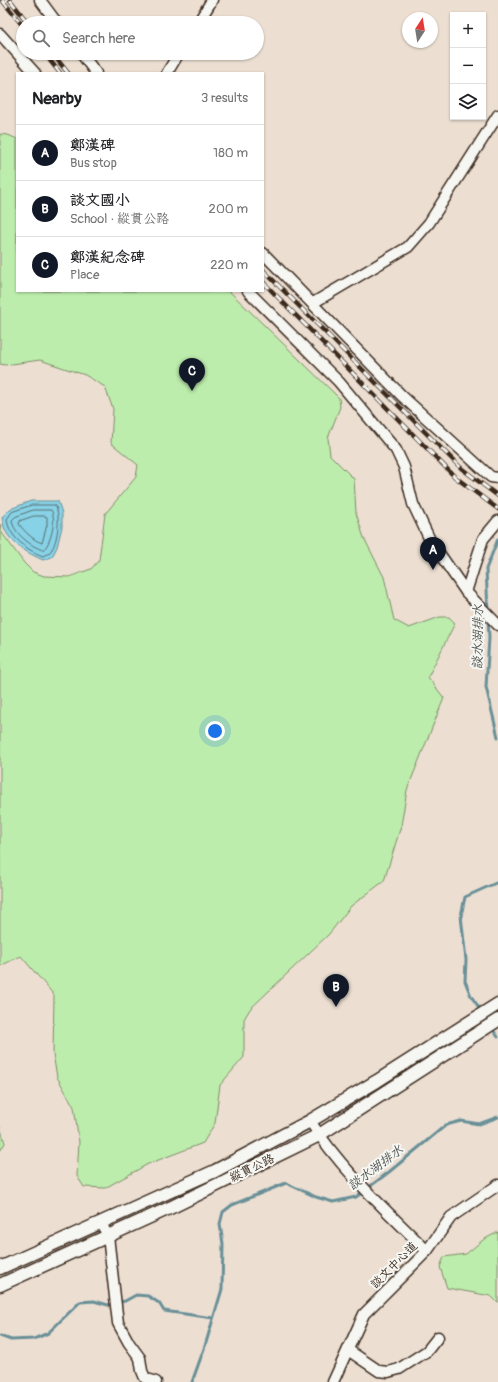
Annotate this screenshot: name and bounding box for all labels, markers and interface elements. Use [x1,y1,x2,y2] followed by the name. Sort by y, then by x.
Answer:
[402,12,438,48] north arrow
[450,12,486,120] map controls
[450,12,486,48] button: +
[16,16,264,60] search box
[30,27,52,49] icon: search
[62,29,135,48] text: Search here
[450,48,486,84] button: −
[450,84,486,120] button: layers
[32,88,81,109] text: Nearby
[201,90,248,106] text: 3 results
[70,136,115,155] text: 鄭漢碑
[41,145,49,161] text: A
[213,145,248,161] text: 180 m
[70,155,117,171] text: Bus stop
[70,191,130,210] text: 談文國小
[41,201,49,217] text: B
[209,201,248,217] text: 200 m
[70,211,169,227] text: School · 縱貫公路
[70,248,145,267] text: 鄭漢紀念碑
[41,257,49,273] text: C
[210,257,248,273] text: 220 m
[70,267,99,283] text: Place
[179,358,205,391] pin: C
[420,537,446,570] pin: A
[469,603,487,670] water label: 談水湖排水
[205,721,225,741] your location
[323,974,349,1007] pin: B
[345,1141,407,1194] water label: 談水湖排水
[227,1151,277,1186] street label: 縱貫公路
[368,1239,421,1292] street label: 談文中心道

